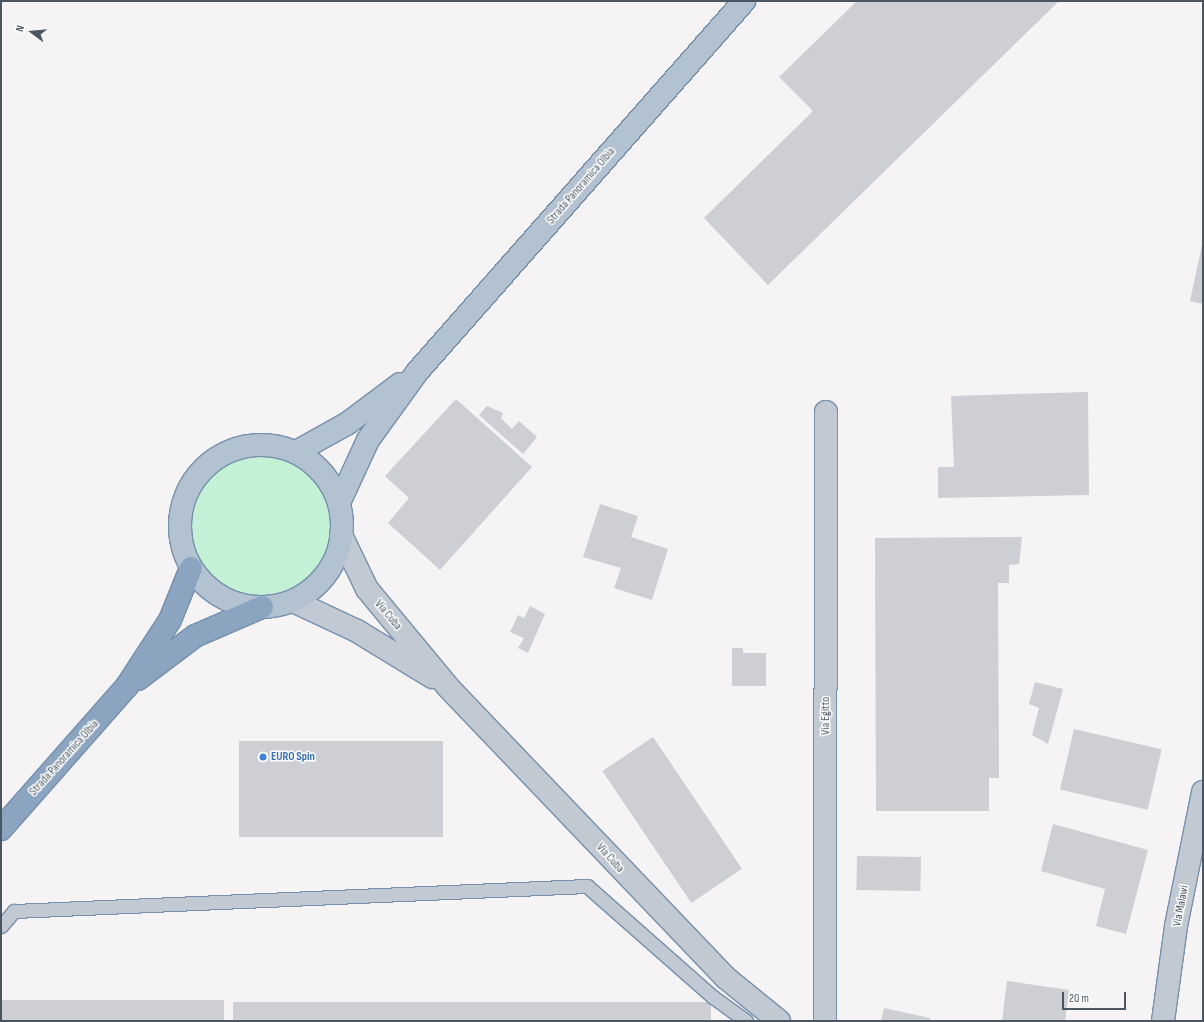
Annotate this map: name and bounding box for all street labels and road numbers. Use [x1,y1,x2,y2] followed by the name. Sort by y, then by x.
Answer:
[544,145,618,227] street label: Strada Panoramica Olbia
[371,597,405,633] street label: Via Cuba
[819,697,833,735] street label: Via Egitto
[26,717,102,799] street label: Strada Panoramica Olbia
[593,840,627,876] street label: Via Cuba
[1170,884,1192,928] street label: Via Malawi

